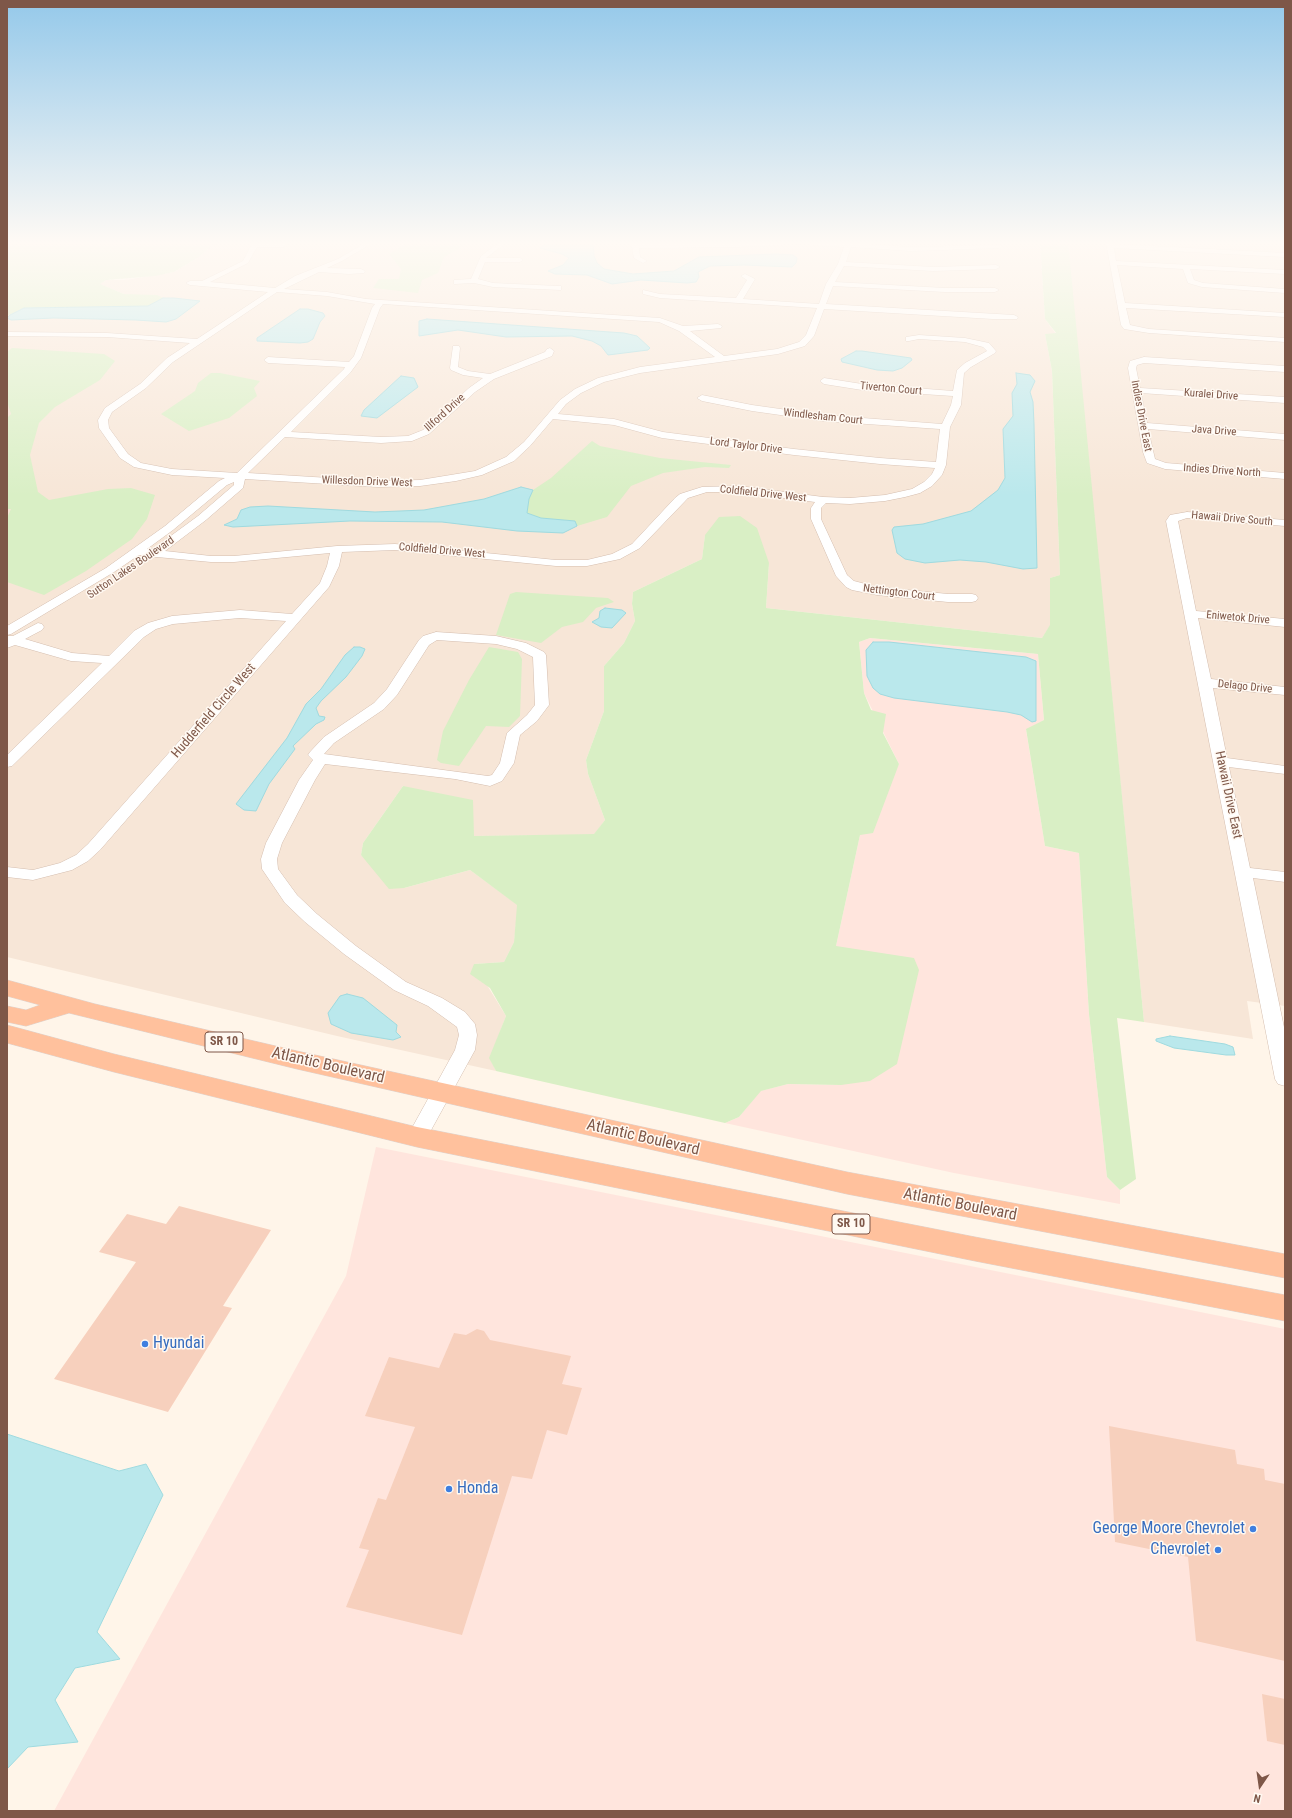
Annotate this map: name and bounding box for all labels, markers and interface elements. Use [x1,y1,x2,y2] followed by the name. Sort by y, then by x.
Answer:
[1128,379,1154,453] street label: Indies Drive East
[859,380,923,398] street label: Tiverton Court
[1183,387,1239,403] street label: Kuralei Drive
[422,391,468,435] street label: Illford Drive
[783,406,863,428] street label: Windlesham Court
[1191,423,1237,439] street label: Java Drive
[709,435,783,457] street label: Lord Taylor Drive
[1183,462,1261,480] street label: Indies Drive North
[321,474,413,490] street label: Willesdon Drive West
[719,483,807,505] street label: Coldfield Drive West
[1191,509,1273,529] street label: Hawaii Drive South
[85,534,177,602] street label: Sutton Lakes Boulevard
[398,541,486,561] street label: Coldfield Drive West
[862,582,936,604] street label: Nettington Court
[1206,609,1270,627] street label: Eniwetok Drive
[169,661,259,761] street label: Hudderfield Circle West
[1217,678,1273,696] street label: Delago Drive
[1211,750,1245,840] street label: Hawaii Drive East
[205,1032,243,1052] road number: SR 10
[270,1044,386,1088] street label: Atlantic Boulevard
[585,1116,701,1160] street label: Atlantic Boulevard
[902,1185,1018,1225] street label: Atlantic Boulevard
[832,1214,870,1234] road number: SR 10
[153,1334,204,1354] place label: Hyundai
[140,1339,150,1349] marker: Hyundai
[457,1479,498,1499] place label: Honda
[444,1484,454,1494] marker: Honda
[1092,1519,1245,1539] place label: George Moore Chevrolet
[1248,1524,1258,1534] marker: George Moore Chevrolet
[1150,1540,1210,1560] place label: Chevrolet
[1213,1545,1223,1555] marker: Chevrolet
[1240,1766,1280,1806] north arrow
[1252,1791,1262,1805] text: N

